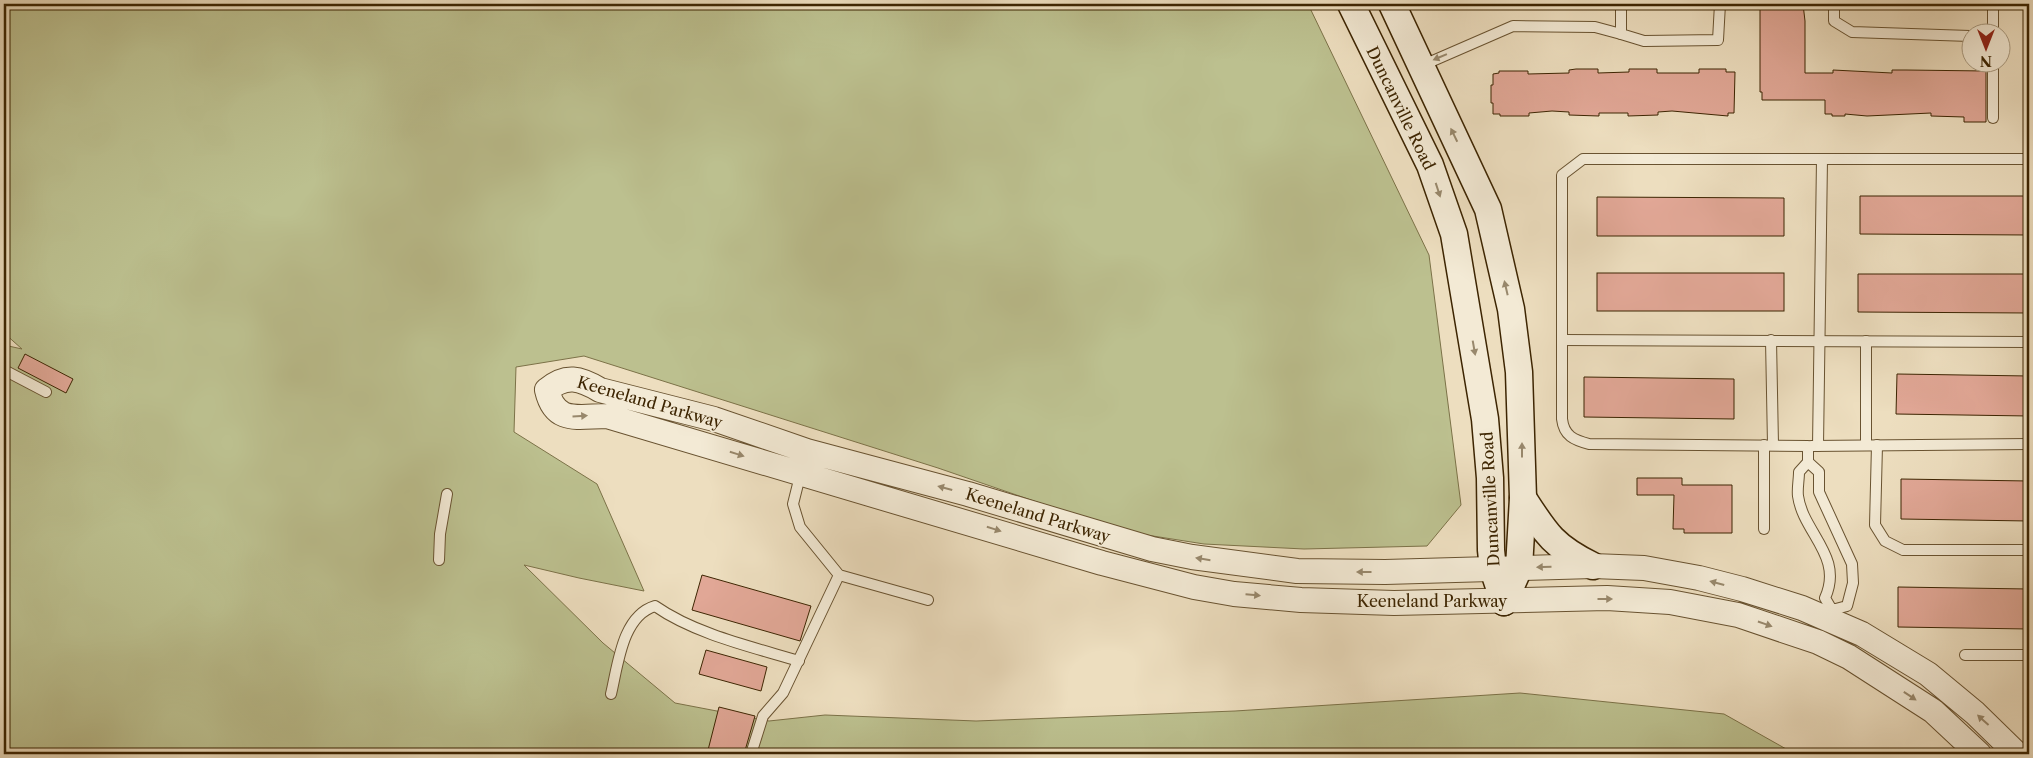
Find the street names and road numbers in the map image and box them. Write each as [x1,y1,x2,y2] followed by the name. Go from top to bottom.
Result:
[1362,43,1440,173] street label: Duncanville Road
[575,372,726,433] street label: Keeneland Parkway
[1476,431,1504,567] street label: Duncanville Road
[963,483,1114,547] street label: Keeneland Parkway
[1357,591,1508,611] street label: Keeneland Parkway

